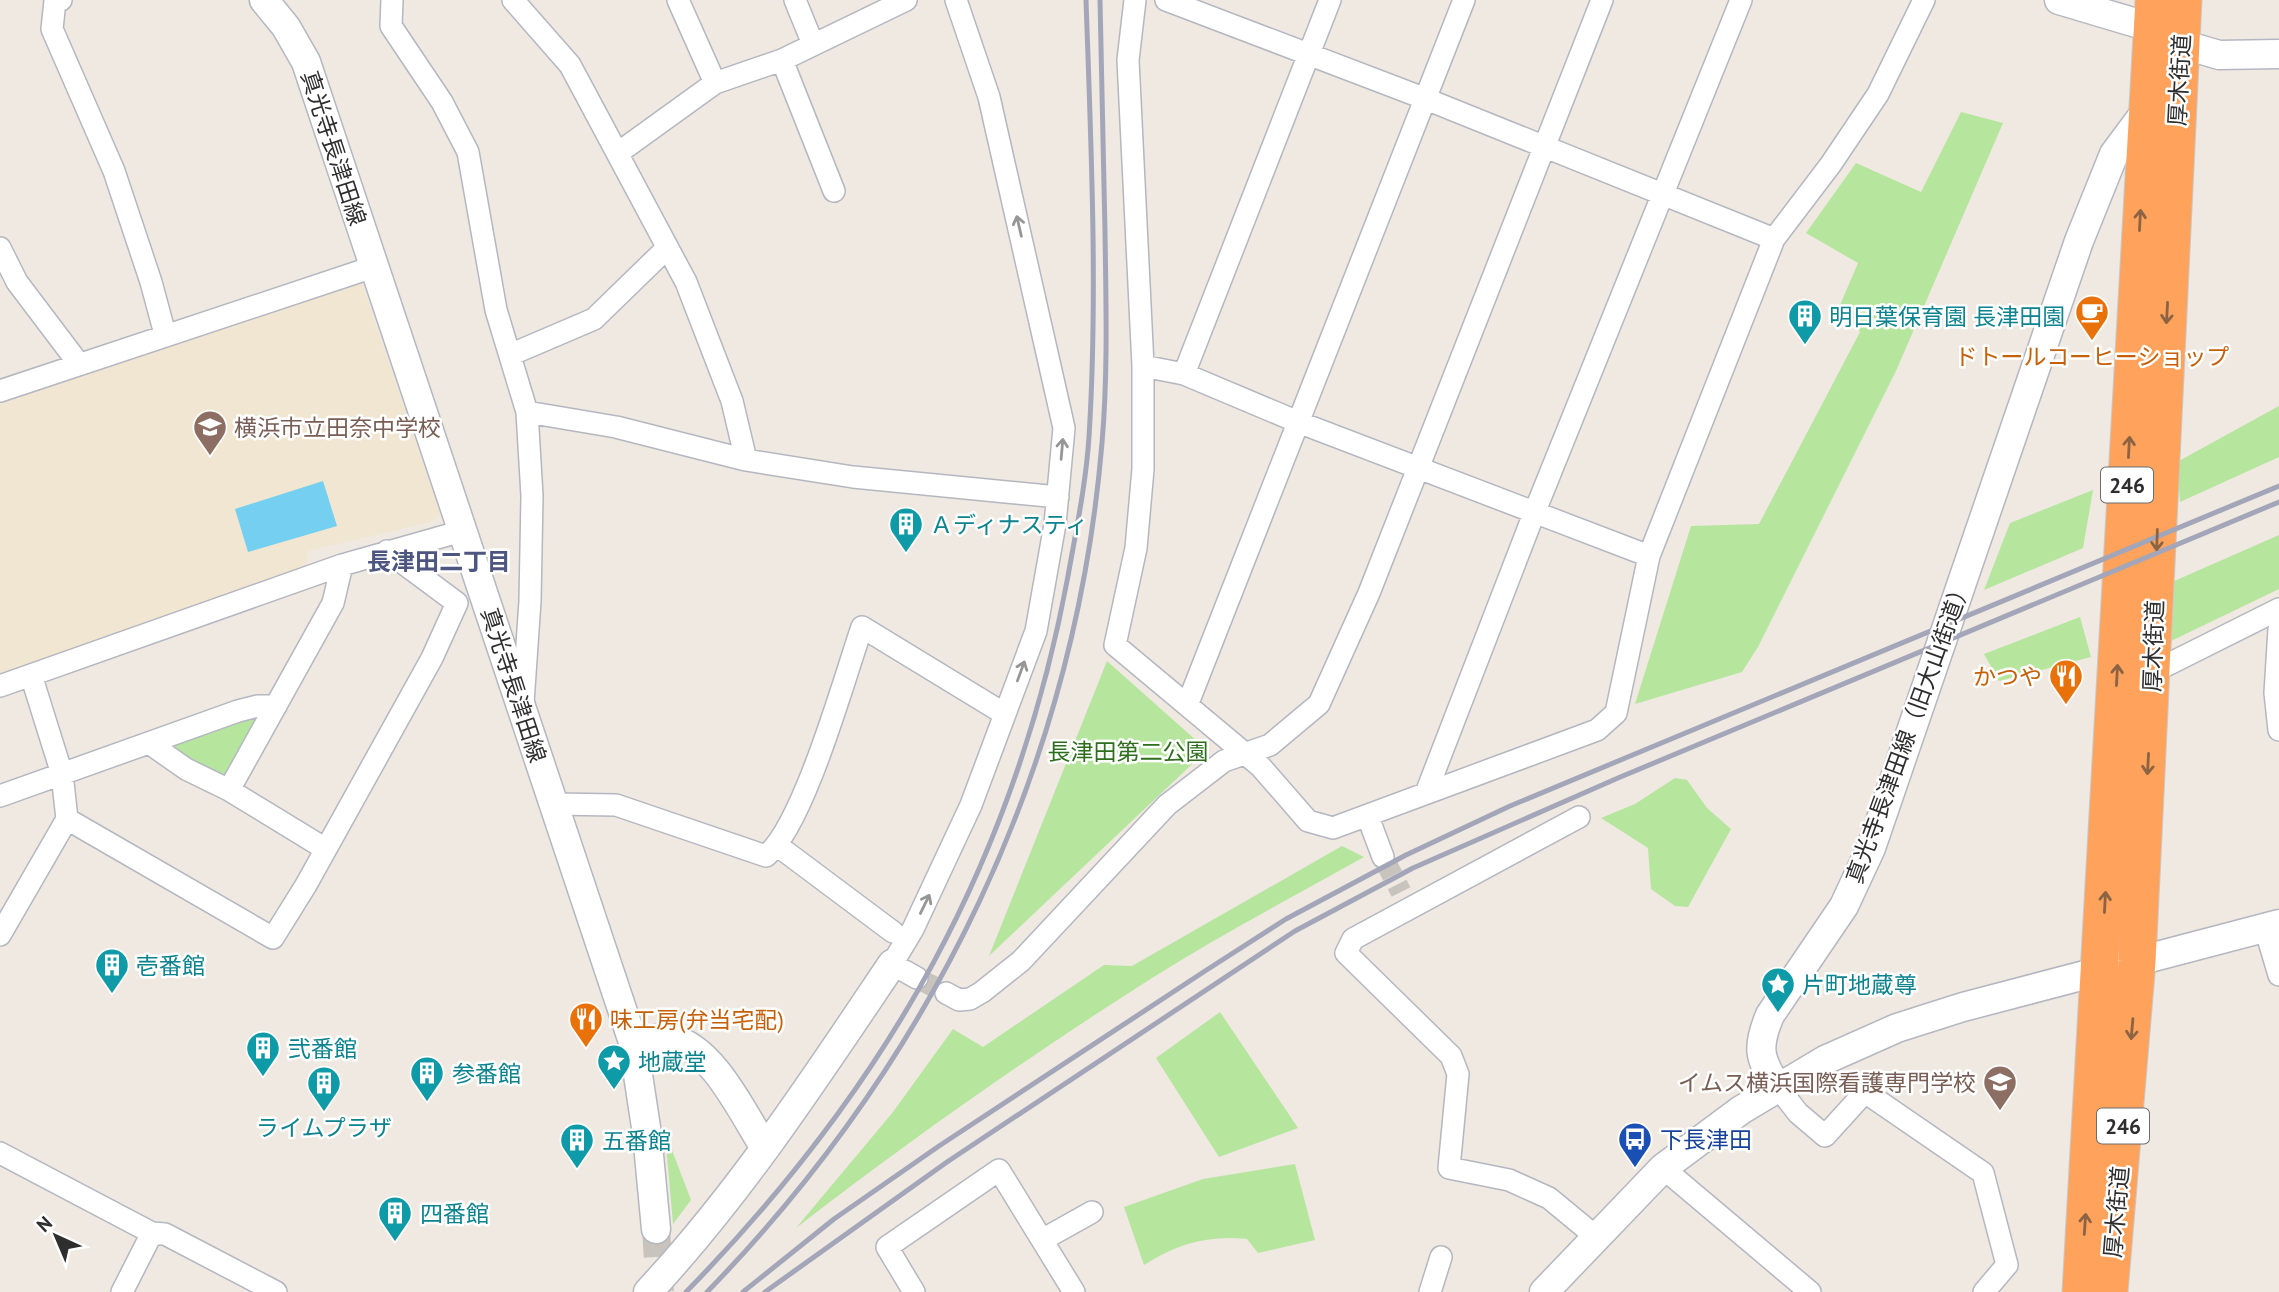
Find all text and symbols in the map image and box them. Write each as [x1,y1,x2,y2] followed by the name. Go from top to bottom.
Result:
[2162,33,2196,127] street label: 厚木街道
[295,67,373,229] street label: 真光寺長津田線
[2134,209,2147,232] one-way arrow
[1012,215,1025,238] one-way arrow
[2073,293,2111,342] cafe icon: ドトールコーヒーショップ
[1786,297,1824,346] building icon: 明日葉保育園 長津田園
[2161,301,2174,324] one-way arrow
[1829,302,2065,331] place label: 明日葉保育園 長津田園
[1954,342,2230,371] place label: ドトールコーヒーショップ
[191,408,229,457] school or university icon: 横浜市立田奈中学校
[234,413,441,442] place label: 横浜市立田奈中学校
[2122,436,2135,459] one-way arrow
[1056,438,1069,461] one-way arrow
[2101,468,2153,503] road number: 246
[887,505,925,554] building icon: Ａディナスティ
[930,510,1088,539] place label: Ａディナスティ
[2151,528,2164,551] one-way arrow
[367,546,511,577] district label: 長津田二丁目
[1839,575,1977,887] street label: 真光寺長津田線（旧大山街道）
[2137,600,2169,692] street label: 厚木街道
[475,604,553,766] street label: 真光寺長津田線
[2047,657,2085,706] restaurant icon: かつや
[1015,661,1028,683] one-way arrow
[1973,662,2042,691] place label: かつや
[2110,663,2123,686] one-way arrow
[1048,737,1209,766] park label: 長津田第二公園
[2141,753,2154,775] one-way arrow
[2099,891,2112,914] one-way arrow
[919,894,933,915] one-way arrow
[93,946,131,995] building icon: 壱番館
[136,951,205,980] place label: 壱番館
[1759,965,1797,1014] place icon: 片町地蔵尊
[1802,970,1917,999] place label: 片町地蔵尊
[567,1000,605,1049] restaurant icon: 味工房(弁当宅配)
[610,1005,784,1034] place label: 味工房(弁当宅配)
[2125,1017,2138,1040] one-way arrow
[244,1029,282,1078] building icon: 弐番館
[288,1034,357,1063] place label: 弐番館
[595,1042,633,1091] place icon: 地蔵堂
[638,1047,707,1076] place label: 地蔵堂
[408,1054,446,1103] building icon: 参番館
[452,1059,521,1088] place label: 参番館
[1981,1063,2019,1112] school or university icon: イムス横浜国際看護専門学校
[305,1064,343,1113] building icon: ライムプラザ
[1677,1068,1976,1097] place label: イムス横浜国際看護専門学校
[2097,1108,2149,1144] road number: 246
[256,1113,392,1142] place label: ライムプラザ
[1616,1120,1654,1169] bus stop icon: 下長津田
[558,1121,596,1170] building icon: 五番館
[1660,1125,1752,1154] place label: 下長津田
[602,1126,671,1155] place label: 五番館
[2098,1165,2134,1259] street label: 厚木街道
[376,1194,414,1243] building icon: 四番館
[420,1199,489,1228] place label: 四番館
[21,1201,91,1271] north arrow
[31,1211,57,1237] text: N
[2079,1213,2092,1236] one-way arrow

